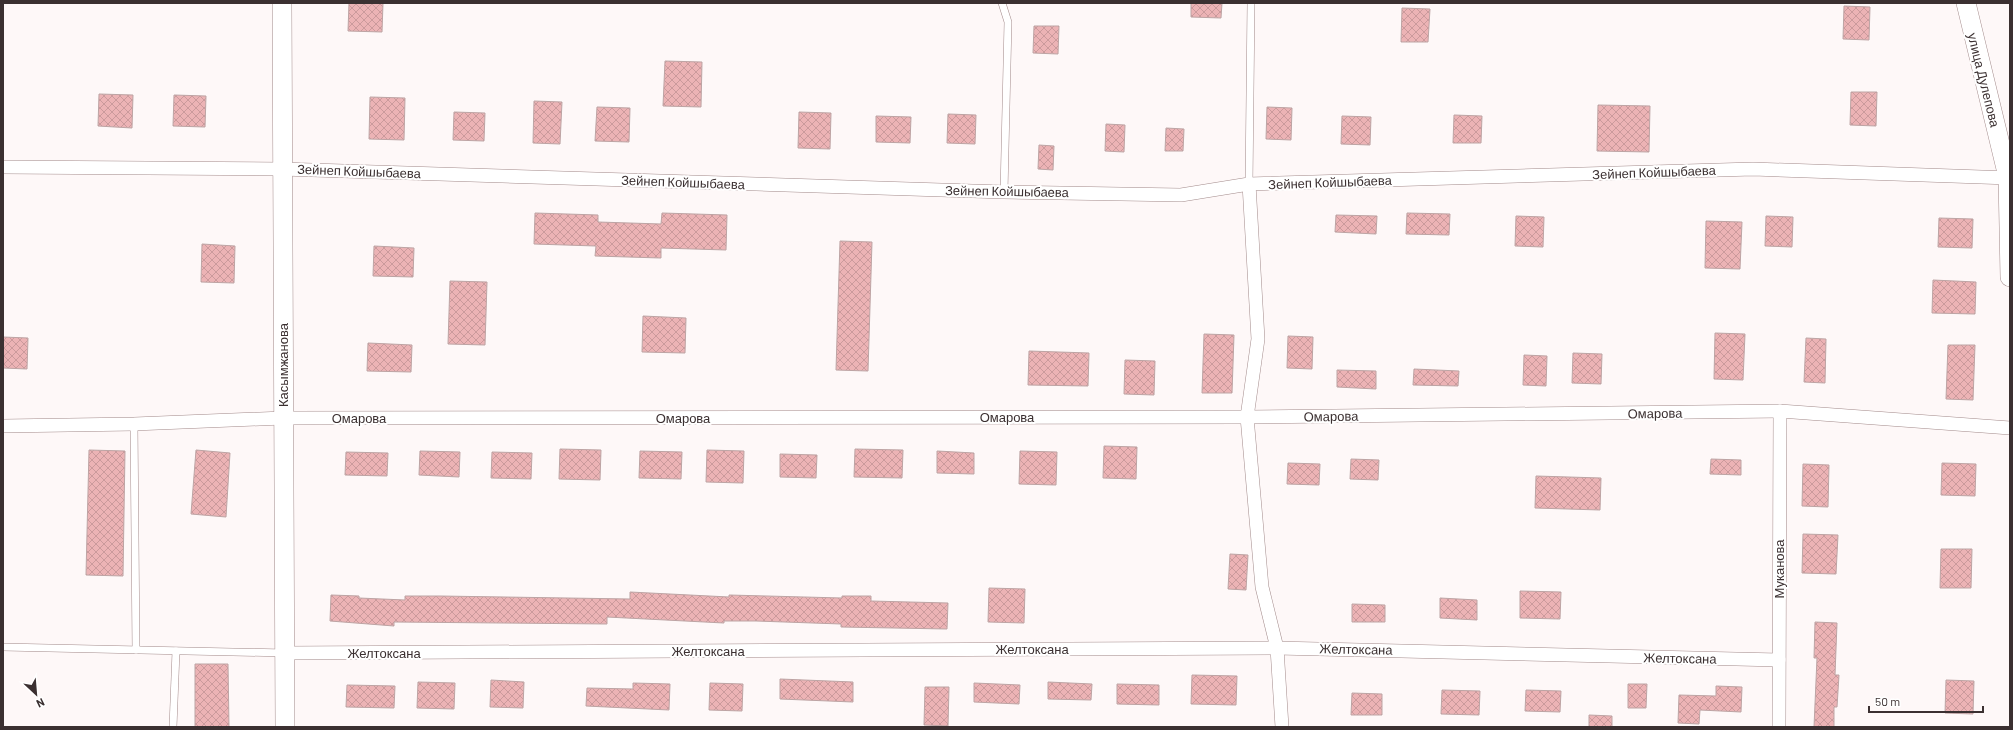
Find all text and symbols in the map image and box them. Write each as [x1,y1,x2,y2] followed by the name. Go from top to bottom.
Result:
[1965,31,2004,130] street label: улица Дулепова
[297,161,422,181] street label: Зейнеп Койшыбаева
[1592,162,1717,182] street label: Зейнеп Койшыбаева
[621,172,746,192] street label: Зейнеп Койшыбаева
[1268,172,1393,192] street label: Зейнеп Койшыбаева
[945,182,1070,200] street label: Зейнеп Койшыбаева
[275,322,291,407] street label: Касымжанова
[1627,405,1683,421] street label: Омарова
[1303,408,1359,424] street label: Омарова
[980,409,1035,425] street label: Омарова
[332,410,387,426] street label: Омарова
[656,410,711,426] street label: Омарова
[1771,539,1787,599] street label: Муканова
[1319,640,1394,658] street label: Желтоксана
[995,641,1069,657] street label: Желтоксана
[671,643,745,659] street label: Желтоксана
[347,645,421,661] street label: Желтоксана
[1643,649,1718,667] street label: Желтоксана
[16,674,56,714] north arrow
[1869,688,1983,714] scale bar
[1875,694,1900,708] text: 50 m
[34,696,47,711] text: N

